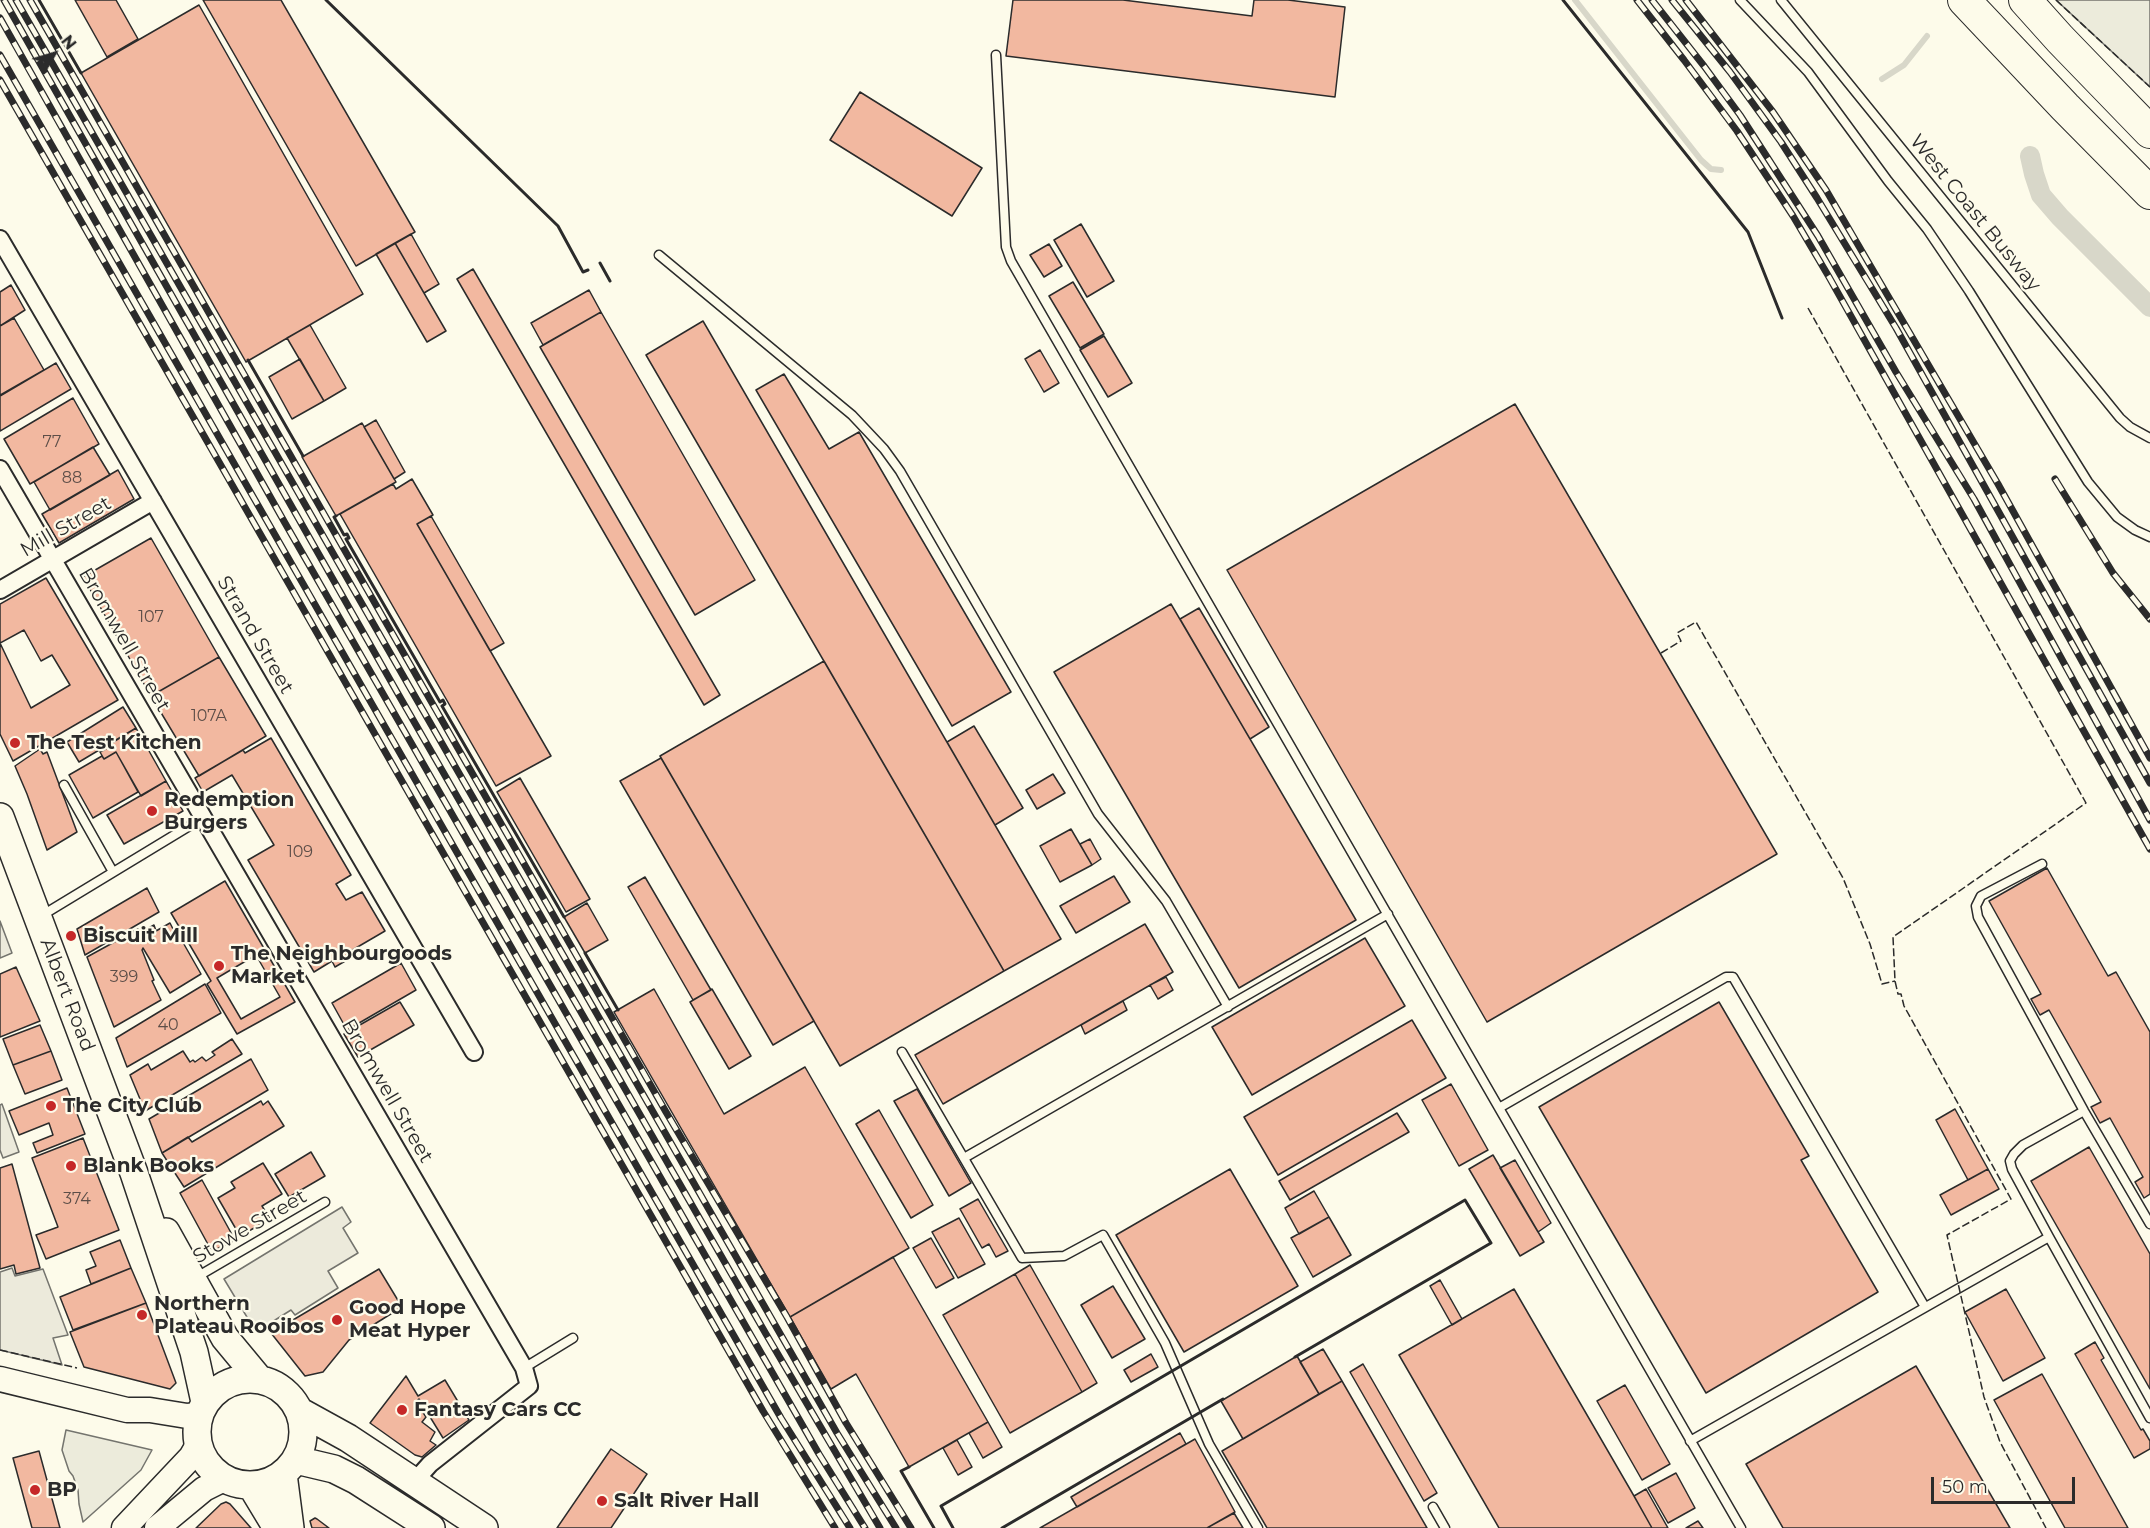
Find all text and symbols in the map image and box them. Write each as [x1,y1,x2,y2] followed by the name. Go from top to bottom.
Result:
[24,24,84,84] north arrow
[57,32,80,54] text: N
[1904,130,2046,296] street label: West Coast Busway
[43,432,61,452] house number: 77
[62,468,82,488] house number: 88
[16,491,116,563] street label: Mill Street
[73,564,175,716] street label: Bromwell Street
[212,572,298,698] street label: Strand Street
[138,607,164,627] house number: 107
[191,706,227,726] house number: 107A
[27,731,202,755] place label: The Test Kitchen
[8,736,22,750] marker: The Test Kitchen
[164,788,294,835] place label: Redemption Burgers
[145,804,159,818] marker: Redemption Burgers
[287,842,313,862] house number: 109
[83,924,198,948] place label: Biscuit Mill
[64,929,78,943] marker: Biscuit Mill
[34,935,100,1055] street label: Albert Road
[231,942,452,989] place label: The Neighbourgoods Market
[212,959,226,973] marker: The Neighbourgoods Market
[110,967,138,987] house number: 399
[157,1015,179,1035] house number: 40
[336,1015,438,1167] street label: Bromwell Street
[63,1094,202,1118] place label: The City Club
[44,1099,58,1113] marker: The City Club
[83,1154,214,1178] place label: Blank Books
[64,1159,78,1173] marker: Blank Books
[189,1185,311,1269] street label: Stowe Street
[63,1189,91,1209] house number: 374
[154,1292,324,1339] place label: Northern Plateau Rooibos
[349,1296,470,1343] place label: Good Hope Meat Hyper
[135,1308,149,1322] marker: Northern Plateau Rooibos
[330,1313,344,1327] marker: Good Hope Meat Hyper
[414,1398,582,1422] place label: Fantasy Cars CC
[395,1403,409,1417] marker: Fantasy Cars CC
[1934,1465,2078,1503] scale bar
[1942,1476,1988,1498] text: 50 m
[47,1478,77,1502] place label: BP
[28,1483,42,1497] marker: BP
[614,1489,759,1513] place label: Salt River Hall
[595,1494,609,1508] marker: Salt River Hall

